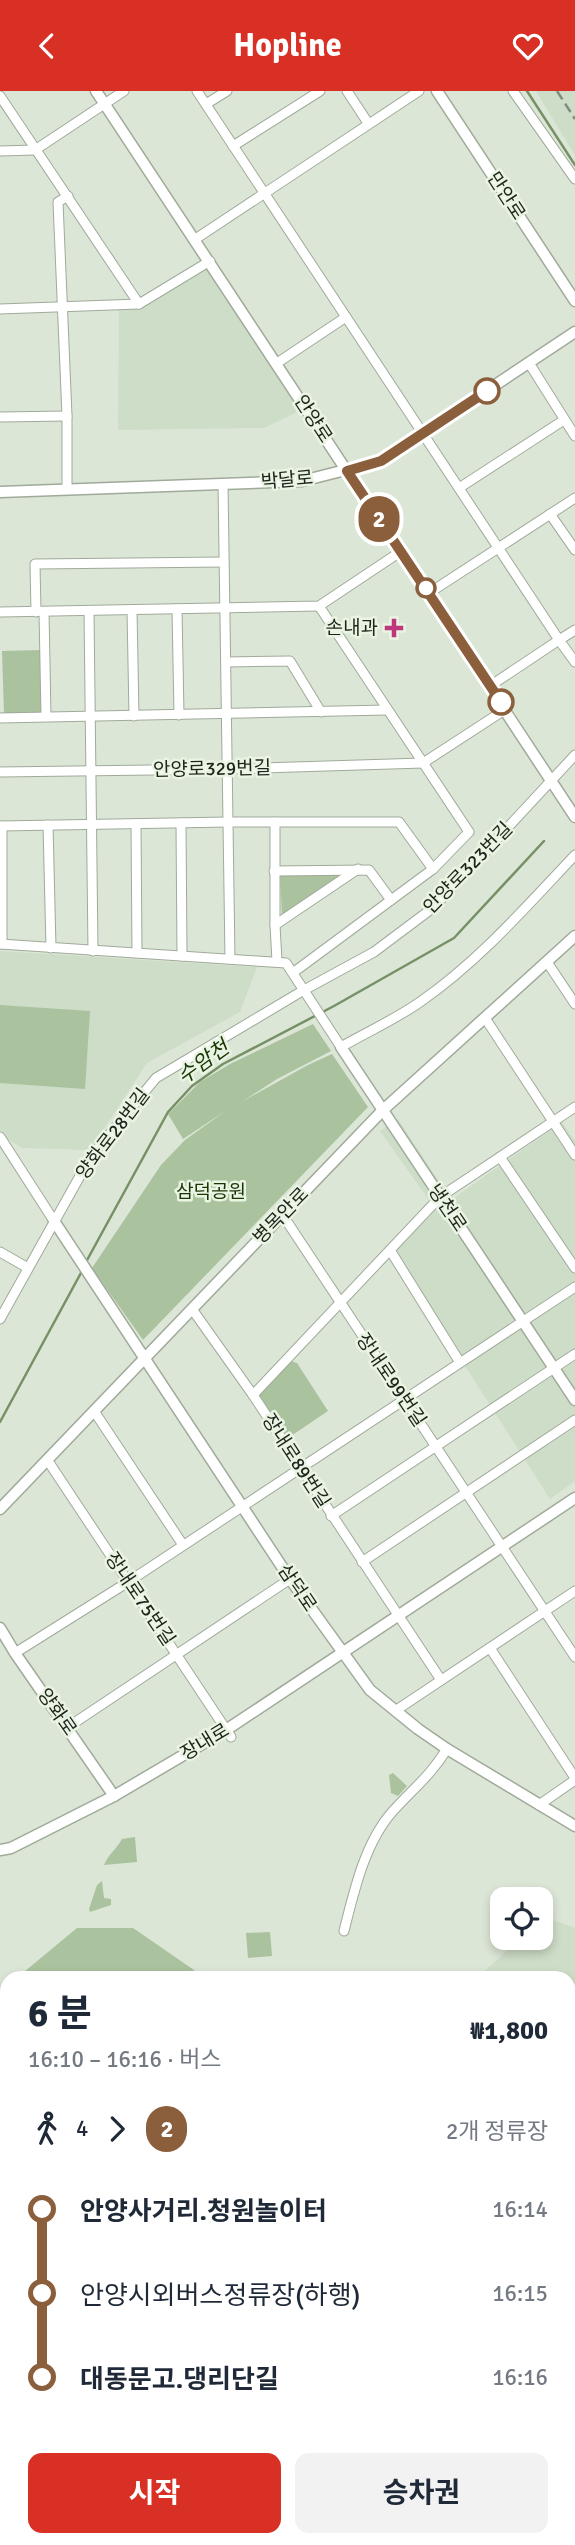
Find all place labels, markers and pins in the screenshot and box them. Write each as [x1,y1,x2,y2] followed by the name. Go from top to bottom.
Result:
[474,378,500,404] unlabelled marker
[416,578,436,598] unlabelled marker
[326,616,378,640] place label: 손내과
[384,618,404,638] marker: 손내과
[488,689,514,715] unlabelled marker

